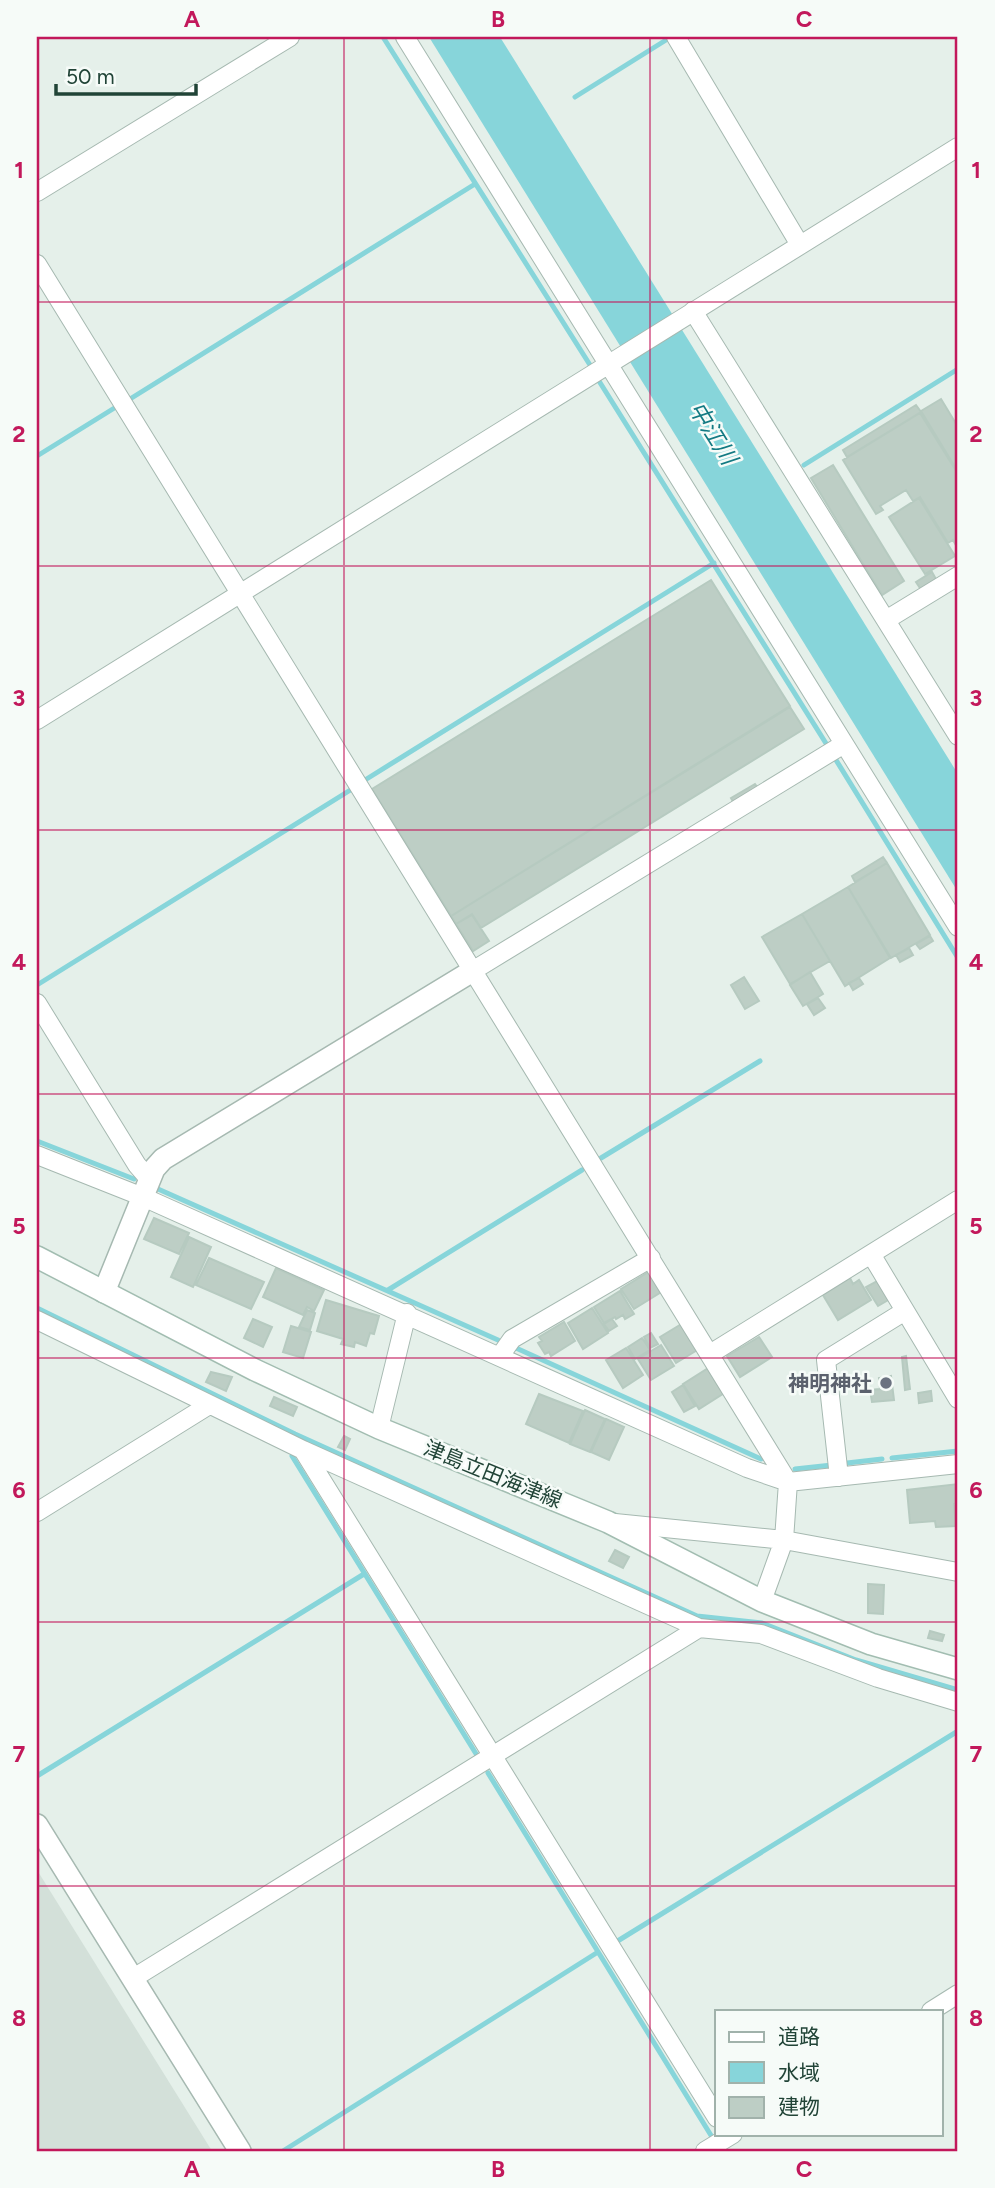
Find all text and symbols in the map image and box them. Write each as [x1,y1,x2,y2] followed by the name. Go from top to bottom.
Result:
[184,5,201,33] text: A
[491,5,505,33] text: B
[796,5,813,33] text: C
[56,52,196,96] scale bar
[66,64,115,89] text: 50 m
[14,156,24,184] text: 1
[971,156,981,184] text: 1
[683,396,745,472] water label: 中江川
[12,420,26,448] text: 2
[969,420,983,448] text: 2
[13,684,25,712] text: 3
[970,684,982,712] text: 3
[12,948,26,976] text: 4
[969,948,983,976] text: 4
[12,1212,26,1240] text: 5
[969,1212,983,1240] text: 5
[788,1371,872,1396] place label: 神明神社
[878,1375,894,1391] marker: 神明神社
[420,1435,566,1513] street label: 津島立田海津線
[12,1476,26,1504] text: 6
[969,1476,983,1504] text: 6
[13,1740,26,1768] text: 7
[970,1740,983,1768] text: 7
[12,2004,26,2032] text: 8
[969,2004,983,2032] text: 8
[715,2010,942,2136] legend
[778,2024,820,2049] text: 道路
[778,2060,820,2085] text: 水域
[778,2094,820,2119] text: 建物
[184,2155,201,2183] text: A
[491,2155,505,2183] text: B
[796,2155,813,2183] text: C

